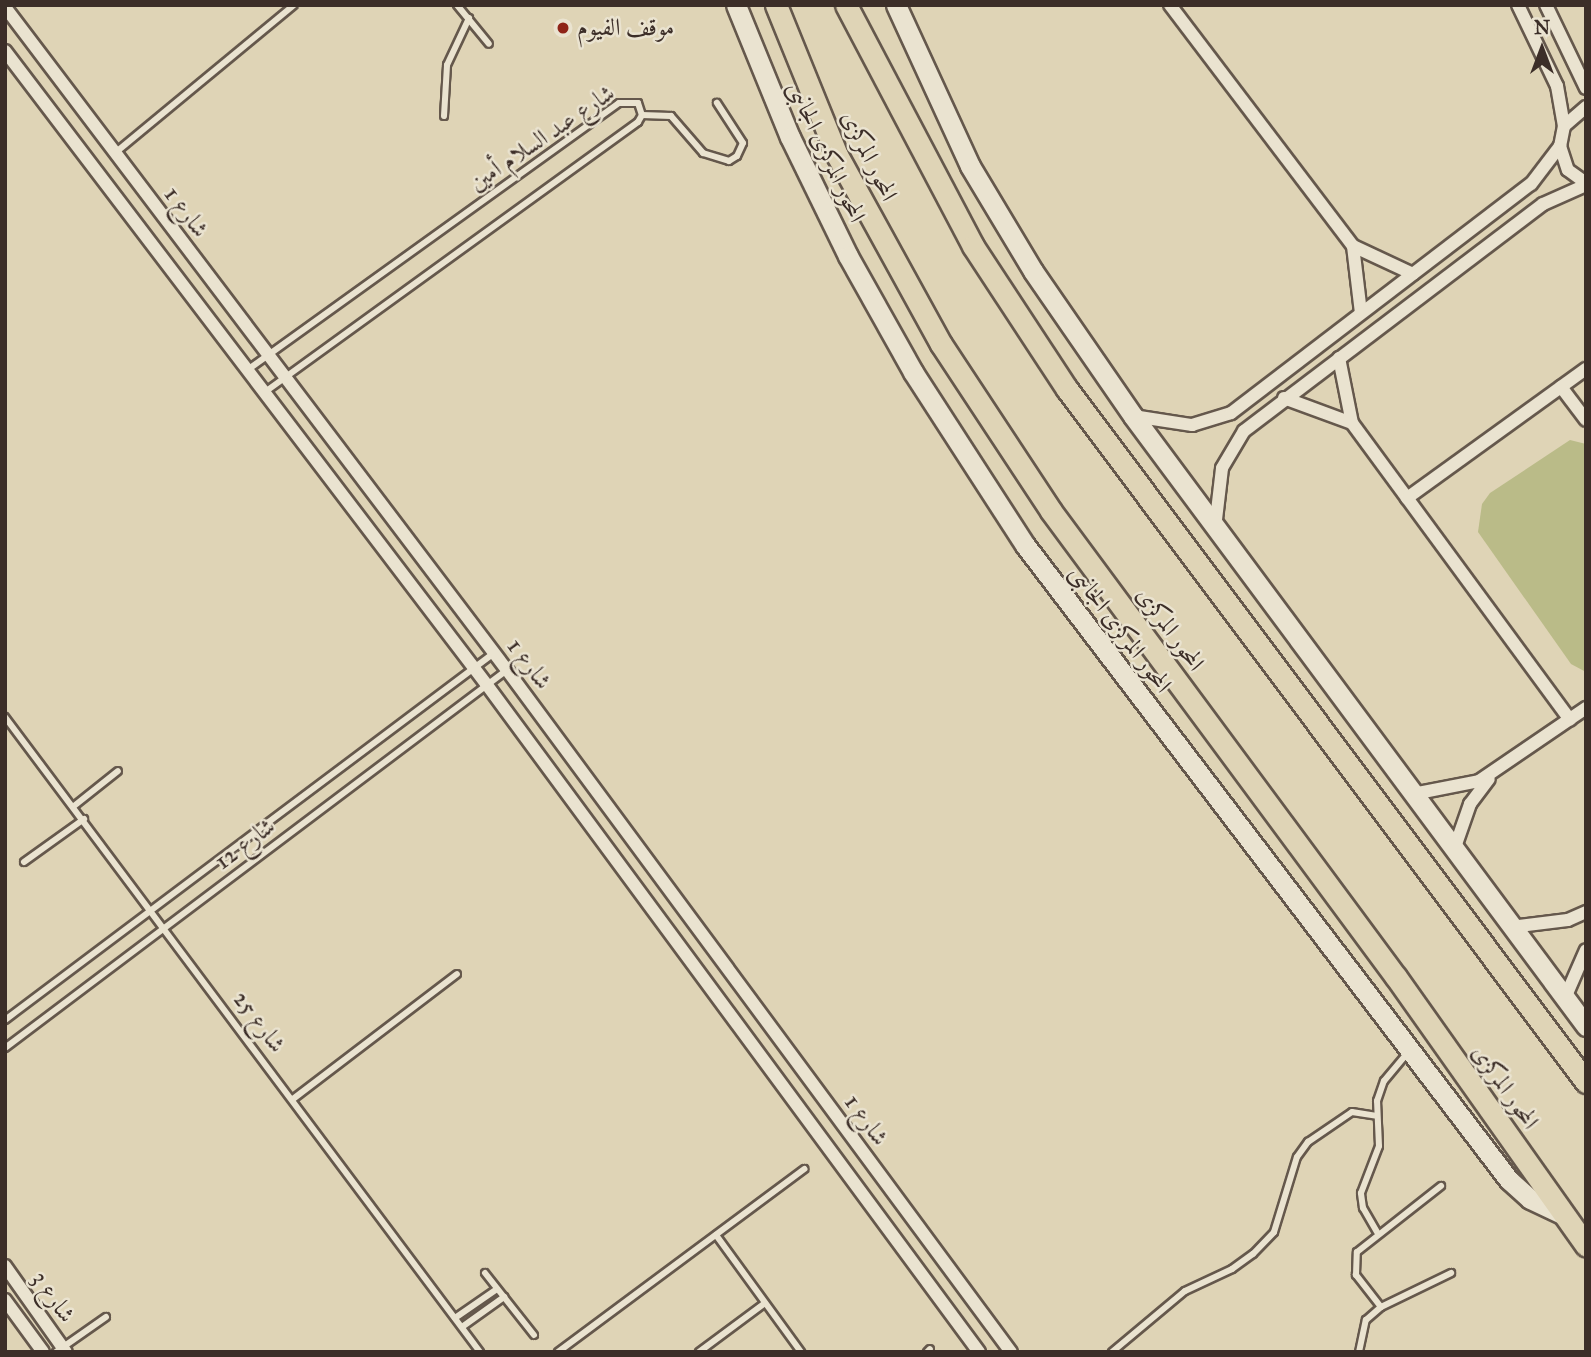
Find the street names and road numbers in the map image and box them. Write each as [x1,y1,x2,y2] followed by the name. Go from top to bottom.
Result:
[781,77,871,227] street label: المحور المركزى الجانبى
[464,79,620,197] street label: شارع عبد السلام أمين
[835,106,903,206] street label: المحور المركزى
[158,181,214,243] street label: شارع 1
[1063,560,1177,698] street label: المحور المركزى الجانبى
[1130,581,1210,677] street label: المحور المركزى
[501,633,557,695] street label: شارع 1
[209,812,281,876] street label: شارع 12
[227,986,291,1058] street label: شارع 25
[1465,1039,1545,1135] street label: المحور المركزى
[838,1089,894,1151] street label: شارع 1
[25,1266,81,1328] street label: شارع 3

